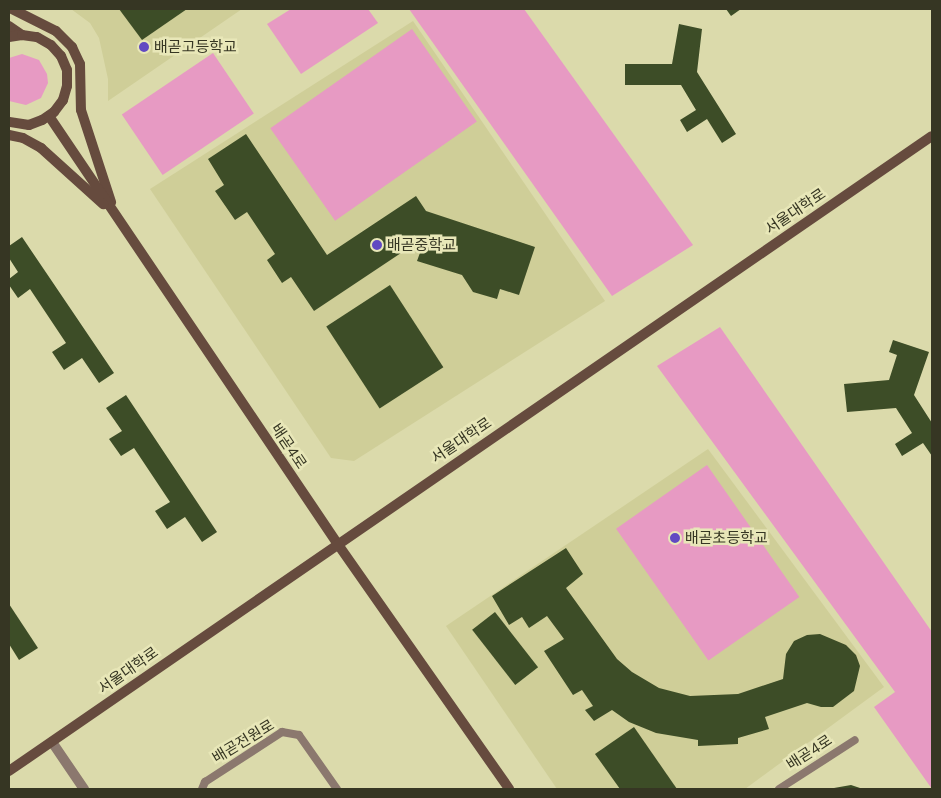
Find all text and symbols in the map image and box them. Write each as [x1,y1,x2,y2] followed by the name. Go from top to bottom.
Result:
[154,38,237,56] place label: 배곧고등학교
[138,41,150,53] marker: 배곧고등학교
[761,184,829,238] street label: 서울대학로
[387,236,456,254] place label: 배곧중학교
[371,239,383,251] marker: 배곧중학교
[427,413,495,467] street label: 서울대학로
[267,420,311,472] street label: 배곧4로
[685,529,768,547] place label: 배곧초등학교
[669,532,681,544] marker: 배곧초등학교
[95,643,161,697] street label: 서울대학로
[209,716,277,766] street label: 배곧전원로
[783,731,835,773] street label: 배곧4로

